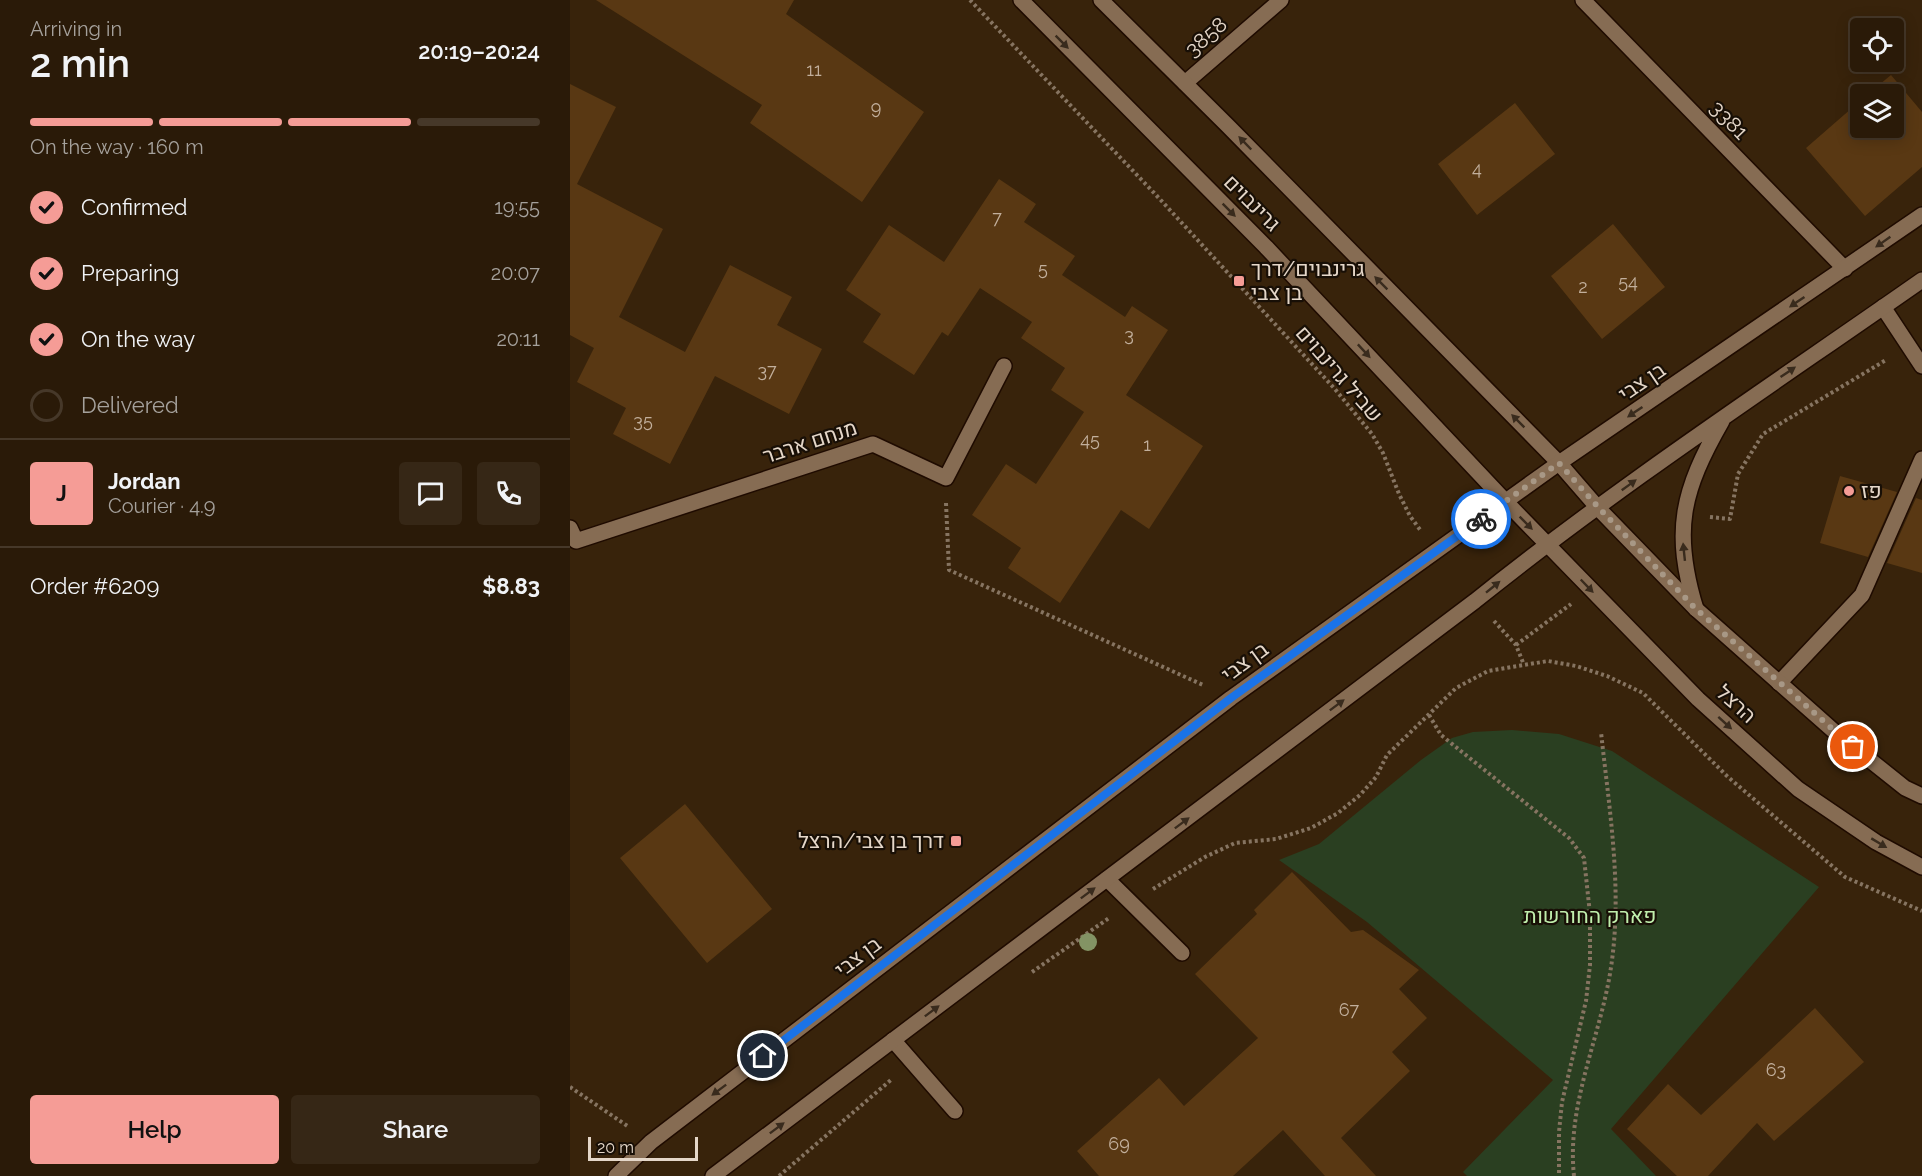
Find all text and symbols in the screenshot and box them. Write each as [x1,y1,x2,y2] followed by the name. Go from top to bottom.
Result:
[1180,12,1232,62] street label: 3858
[30,17,122,41] text: Arriving in
[1850,18,1904,138] map controls
[1850,18,1904,72] button: locate
[1055,34,1069,48] one-way arrow
[418,38,540,64] text: 20:19–20:24
[30,40,130,86] text: 2 min
[806,59,822,80] house number: 11
[1850,84,1904,138] button: layers
[1705,95,1754,144] street label: 3381
[871,97,881,118] house number: 9
[30,135,204,159] text: On the way · 160 m
[1238,136,1252,151] one-way arrow
[1472,158,1482,179] house number: 4
[1219,169,1286,236] street label: גרינבוים
[30,191,63,224] icon: check
[81,194,188,220] text: Confirmed
[494,195,540,219] text: 19:55
[1222,202,1236,216] one-way arrow
[992,207,1002,228] house number: 7
[1876,236,1892,248] one-way arrow
[1251,256,1365,305] place label: גרינבוים/דרך בן צבי
[30,257,63,290] icon: check
[1038,258,1048,279] house number: 5
[81,260,179,286] text: Preparing
[491,261,540,285] text: 20:07
[1618,271,1638,292] house number: 54
[1232,274,1246,288] marker: גרינבוים/דרך בן צבי
[1374,275,1388,290] one-way arrow
[1578,276,1588,297] house number: 2
[1789,296,1805,308] one-way arrow
[1291,320,1388,427] street label: שביל גרינבוים
[30,323,63,356] icon: check
[1124,324,1134,345] house number: 3
[81,326,195,352] text: On the way
[496,327,540,351] text: 20:11
[1357,343,1370,358] one-way arrow
[1613,357,1670,406] street label: בן צבי
[757,360,777,381] house number: 37
[1779,366,1795,378] one-way arrow
[81,392,179,418] text: Delivered
[1627,406,1644,417] one-way arrow
[633,410,653,431] house number: 35
[760,415,860,468] street label: מנחם ארבר
[1512,415,1526,429] one-way arrow
[1080,429,1100,450] house number: 45
[1143,434,1151,455] house number: 1
[399,462,462,525] button: chat
[477,462,540,525] button: phone
[108,468,180,494] text: Jordan
[1861,478,1882,503] place label: פז
[1620,479,1636,491] one-way arrow
[56,480,67,506] text: J
[1842,484,1856,498] marker: פז
[1451,489,1511,549] courier
[108,494,216,518] text: Courier · 4.9
[1465,503,1498,536] icon: bike
[1519,515,1533,529] one-way arrow
[1679,543,1689,562] one-way arrow
[30,573,159,599] text: Order #6209
[482,573,540,599] text: $8.83
[1580,578,1594,593] one-way arrow
[1485,581,1500,594] one-way arrow
[1217,636,1273,687] street label: בן צבי
[1711,679,1761,728] street label: הרצל
[1329,699,1345,711] one-way arrow
[1718,716,1733,730] one-way arrow
[1827,721,1878,772] pin
[1836,730,1869,763] icon: bag
[1174,817,1189,829] one-way arrow
[798,828,944,853] place label: דרך בן צבי/הרצל
[949,834,963,848] marker: דרך בן צבי/הרצל
[1871,837,1887,848] one-way arrow
[1080,887,1096,899] one-way arrow
[1524,903,1656,928] park label: פארק החורשות
[830,931,886,982] street label: בן צבי
[1339,999,1360,1020] house number: 67
[925,1005,940,1017] one-way arrow
[737,1030,788,1081] pin
[746,1039,779,1072] icon: home
[1766,1059,1786,1080] house number: 63
[711,1083,727,1096] one-way arrow
[30,1095,279,1164] button: Help
[291,1095,540,1164] button: Share
[768,1122,784,1134] one-way arrow
[1108,1133,1130,1154] house number: 69
[588,1134,698,1162] scale bar
[597,1138,634,1157] text: 20 m

